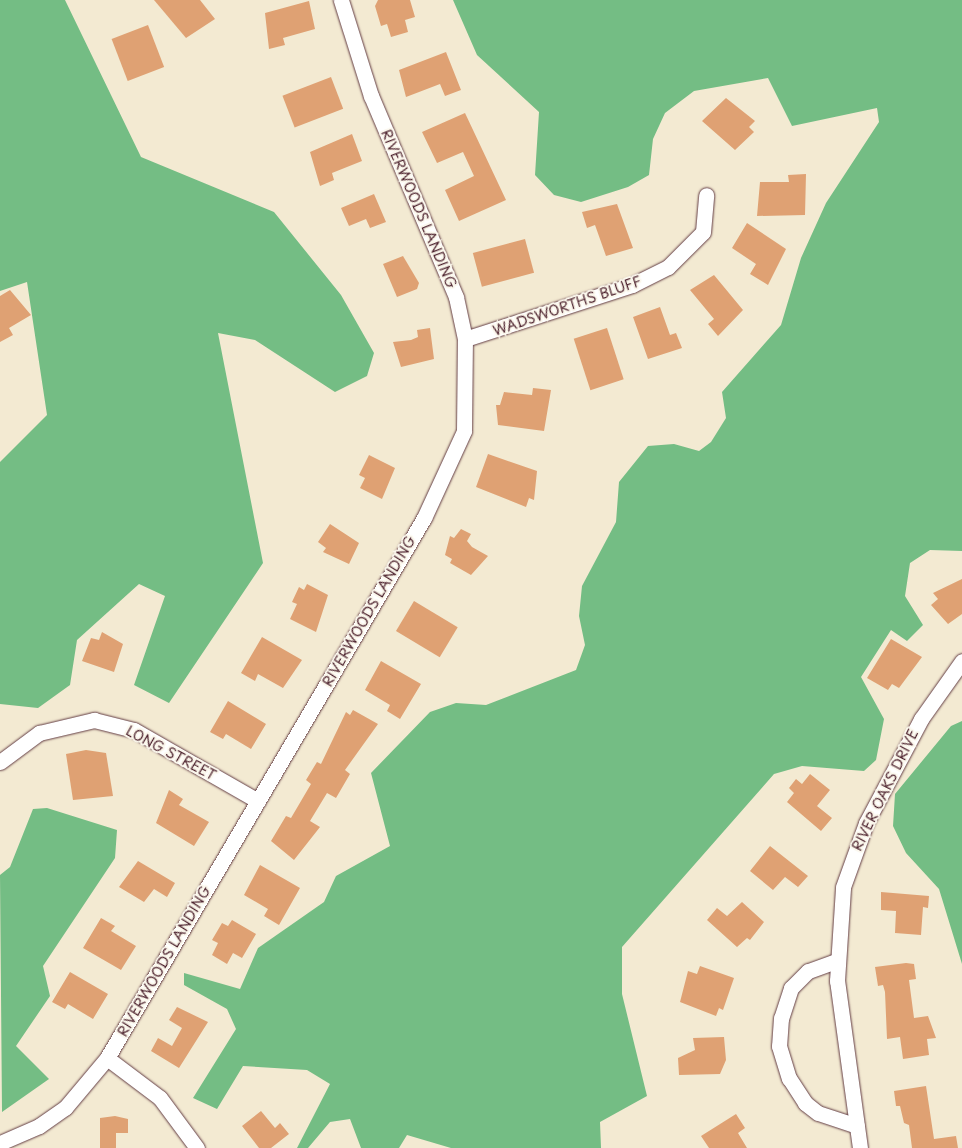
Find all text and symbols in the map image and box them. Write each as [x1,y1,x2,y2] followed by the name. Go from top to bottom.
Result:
[378,127,460,291] street label: RIVERWOODS LANDING
[491,273,643,339] street label: WADSWORTHS BLUFF
[319,532,419,690] street label: RIVERWOODS LANDING
[122,722,220,784] street label: LONG STREET
[848,726,922,854] street label: RIVER OAKS DRIVE
[114,882,214,1040] street label: RIVERWOODS LANDING

